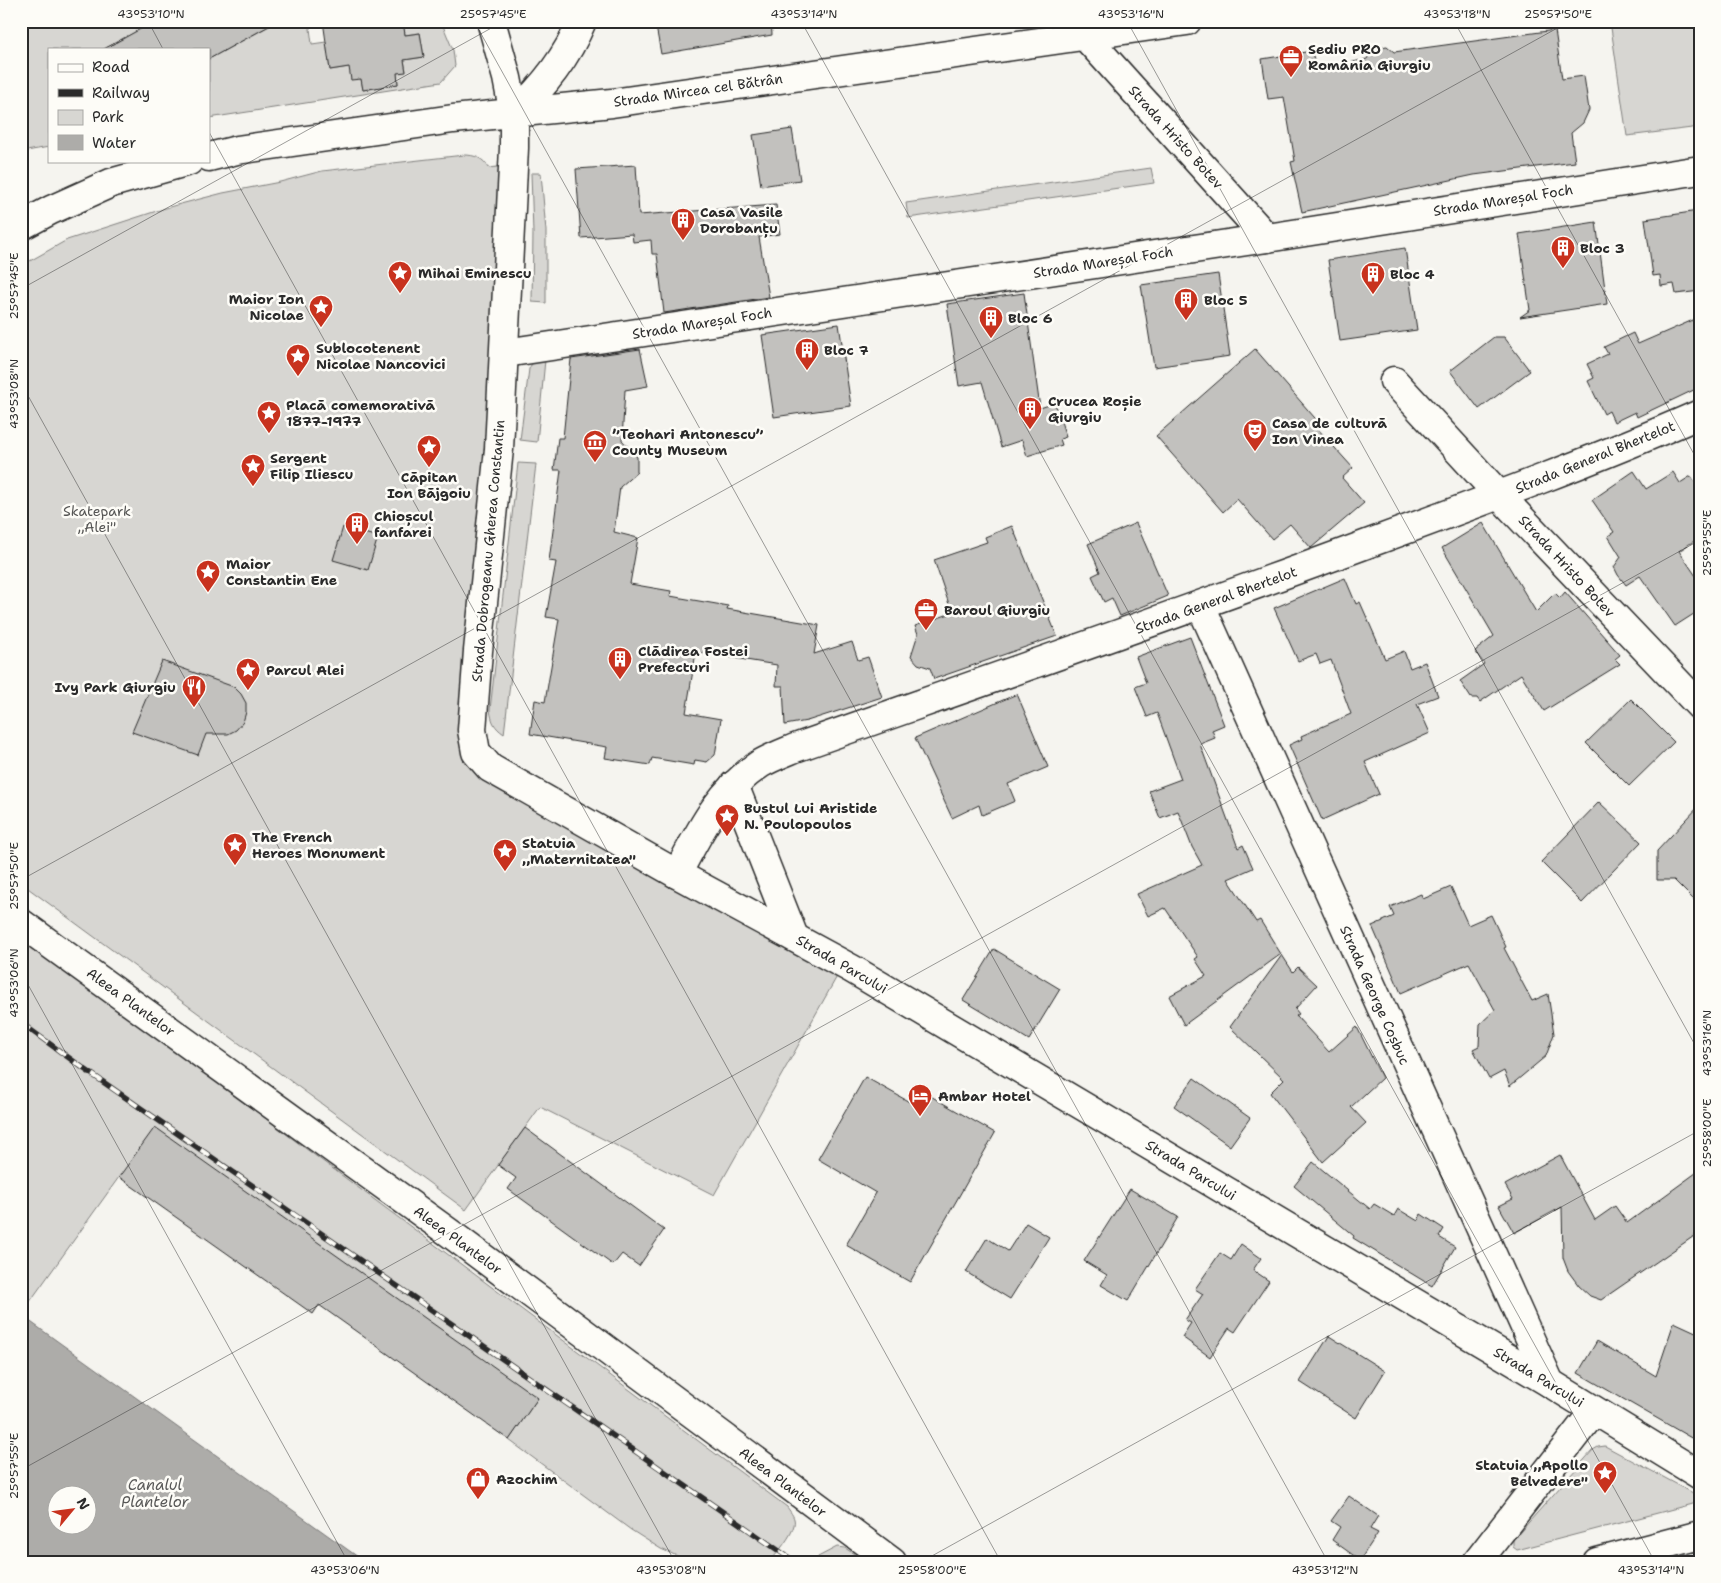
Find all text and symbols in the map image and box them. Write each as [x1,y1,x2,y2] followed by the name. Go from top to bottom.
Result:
[117,6,185,22] text: 43°53'10"N
[460,6,526,22] text: 25°57'45"E
[771,6,837,22] text: 43°53'14"N
[1098,6,1164,22] text: 43°53'16"N
[1423,6,1491,22] text: 43°53'18"N
[1524,6,1592,22] text: 25°57'50"E
[1308,40,1431,74] place label: Sediu PRO România Giurgiu
[1278,44,1304,78] office icon: Sediu PRO România Giurgiu
[48,48,210,162] legend
[92,57,130,77] text: Road
[612,69,784,111] street label: Strada Mircea cel Bătrân
[1125,81,1227,193] street label: Strada Hristo Botev
[92,83,150,103] text: Railway
[92,107,124,127] text: Park
[92,133,136,153] text: Water
[1432,180,1574,221] street label: Strada Mareșal Foch
[700,203,783,238] place label: Casa Vasile Dorobanțu
[670,207,696,241] building icon: Casa Vasile Dorobanțu
[1550,235,1576,269] building icon: Bloc 3
[1580,239,1625,257] place label: Bloc 3
[1032,242,1174,283] street label: Strada Mareșal Foch
[6,253,22,319] text: 25°57'45"E
[387,260,413,294] place icon: Mihai Eminescu
[1360,261,1386,295] building icon: Bloc 4
[418,264,532,282] place label: Mihai Eminescu
[1390,265,1435,283] place label: Bloc 4
[1173,287,1199,321] building icon: Bloc 5
[229,290,304,324] place label: Maior Ion Nicolae
[1204,291,1248,309] place label: Bloc 5
[308,294,334,328] place icon: Maior Ion Nicolae
[631,303,773,344] street label: Strada Mareșal Foch
[978,305,1004,339] building icon: Bloc 6
[1008,309,1053,327] place label: Bloc 6
[794,337,820,371] building icon: Bloc 7
[316,339,446,373] place label: Sublocotenent Nicolae Nancovici
[824,341,869,359] place label: Bloc 7
[285,343,311,377] place icon: Sublocotenent Nicolae Nancovici
[6,359,22,429] text: 43°53'08"N
[1048,392,1142,426] place label: Crucea Roșie Giurgiu
[286,396,436,430] place label: Placă comemorativă 1877-1977
[1017,396,1043,430] building icon: Crucea Roșie Giurgiu
[256,400,282,434] place icon: Placă comemorativă 1877-1977
[1272,414,1388,448] place label: Casa de cultură Ion Vinea
[1512,417,1678,497] street label: Strada General Bhertelot
[1242,418,1268,452] theatre icon: Casa de cultură Ion Vinea
[468,419,508,683] street label: Strada Dobrogeanu Gherea Constantin
[612,425,764,459] place label: ”Teohari Antonescu” County Museum
[582,429,608,463] museum icon: ”Teohari Antonescu” County Museum
[416,434,442,468] place icon: Căpitan Ion Băjgoiu
[270,449,354,483] place label: Sergent Filip Iliescu
[240,453,266,487] place icon: Sergent Filip Iliescu
[387,468,471,502] place label: Căpitan Ion Băjgoiu
[63,502,131,536] park label: Skatepark ,,Alei"
[374,507,434,541] place label: Chioșcul fanfarei
[1699,510,1715,576] text: 25°57'55"E
[344,511,370,545] building icon: Chioșcul fanfarei
[1515,511,1619,621] street label: Strada Hristo Botev
[226,555,337,589] place label: Maior Constantin Ene
[195,559,221,593] place icon: Maior Constantin Ene
[1133,562,1299,638] street label: Strada General Bhertelot
[913,597,939,631] office icon: Baroul Giurgiu
[944,601,1050,619] place label: Baroul Giurgiu
[638,642,748,676] place label: Clădirea Fostei Prefecturi
[607,646,633,680] building icon: Clădirea Fostei Prefecturi
[235,657,261,691] place icon: Parcul Alei
[266,661,344,679] place label: Parcul Alei
[181,674,207,708] restaurant icon: Ivy Park Giurgiu
[55,678,176,696] place label: Ivy Park Giurgiu
[744,799,877,833] place label: Bustul Lui Aristide N. Poulopoulos
[714,803,740,837] place icon: Bustul Lui Aristide N. Poulopoulos
[252,828,385,862] place label: The French Heroes Monument
[222,832,248,866] place icon: The French Heroes Monument
[522,834,636,868] place label: Statuia ,,Maternitatea"
[492,838,518,872] place icon: Statuia ,,Maternitatea"
[6,842,22,910] text: 25°57'50"E
[1335,922,1414,1068] street label: Strada George Coșbuc
[793,931,891,997] street label: Strada Parcului
[6,948,22,1018] text: 43°53'06"N
[83,964,179,1040] street label: Aleea Plantelor
[1699,1010,1715,1076] text: 43°53'16"N
[907,1083,933,1117] hotel icon: Ambar Hotel
[938,1087,1031,1105] place label: Ambar Hotel
[1699,1099,1715,1167] text: 25°58'00"E
[1142,1136,1240,1204] street label: Strada Parcului
[410,1202,506,1278] street label: Aleea Plantelor
[1490,1343,1588,1411] street label: Strada Parcului
[6,1433,22,1499] text: 25°57'55"E
[736,1443,831,1521] street label: Aleea Plantelor
[1475,1456,1588,1490] place label: Statuia ,,Apollo Belvedere"
[1592,1460,1618,1494] place icon: Statuia ,,Apollo Belvedere"
[465,1466,491,1500] shop icon: Azochim
[496,1470,558,1488] place label: Azochim
[121,1475,190,1512] water label: Canalul Plantelor
[48,1486,98,1536] north arrow
[73,1494,94,1513] text: N
[310,1562,380,1578] text: 43°53'06"N
[636,1562,706,1578] text: 43°53'08"N
[898,1562,966,1578] text: 25°58'00"E
[1292,1562,1358,1578] text: 43°53'12"N
[1618,1562,1684,1578] text: 43°53'14"N

